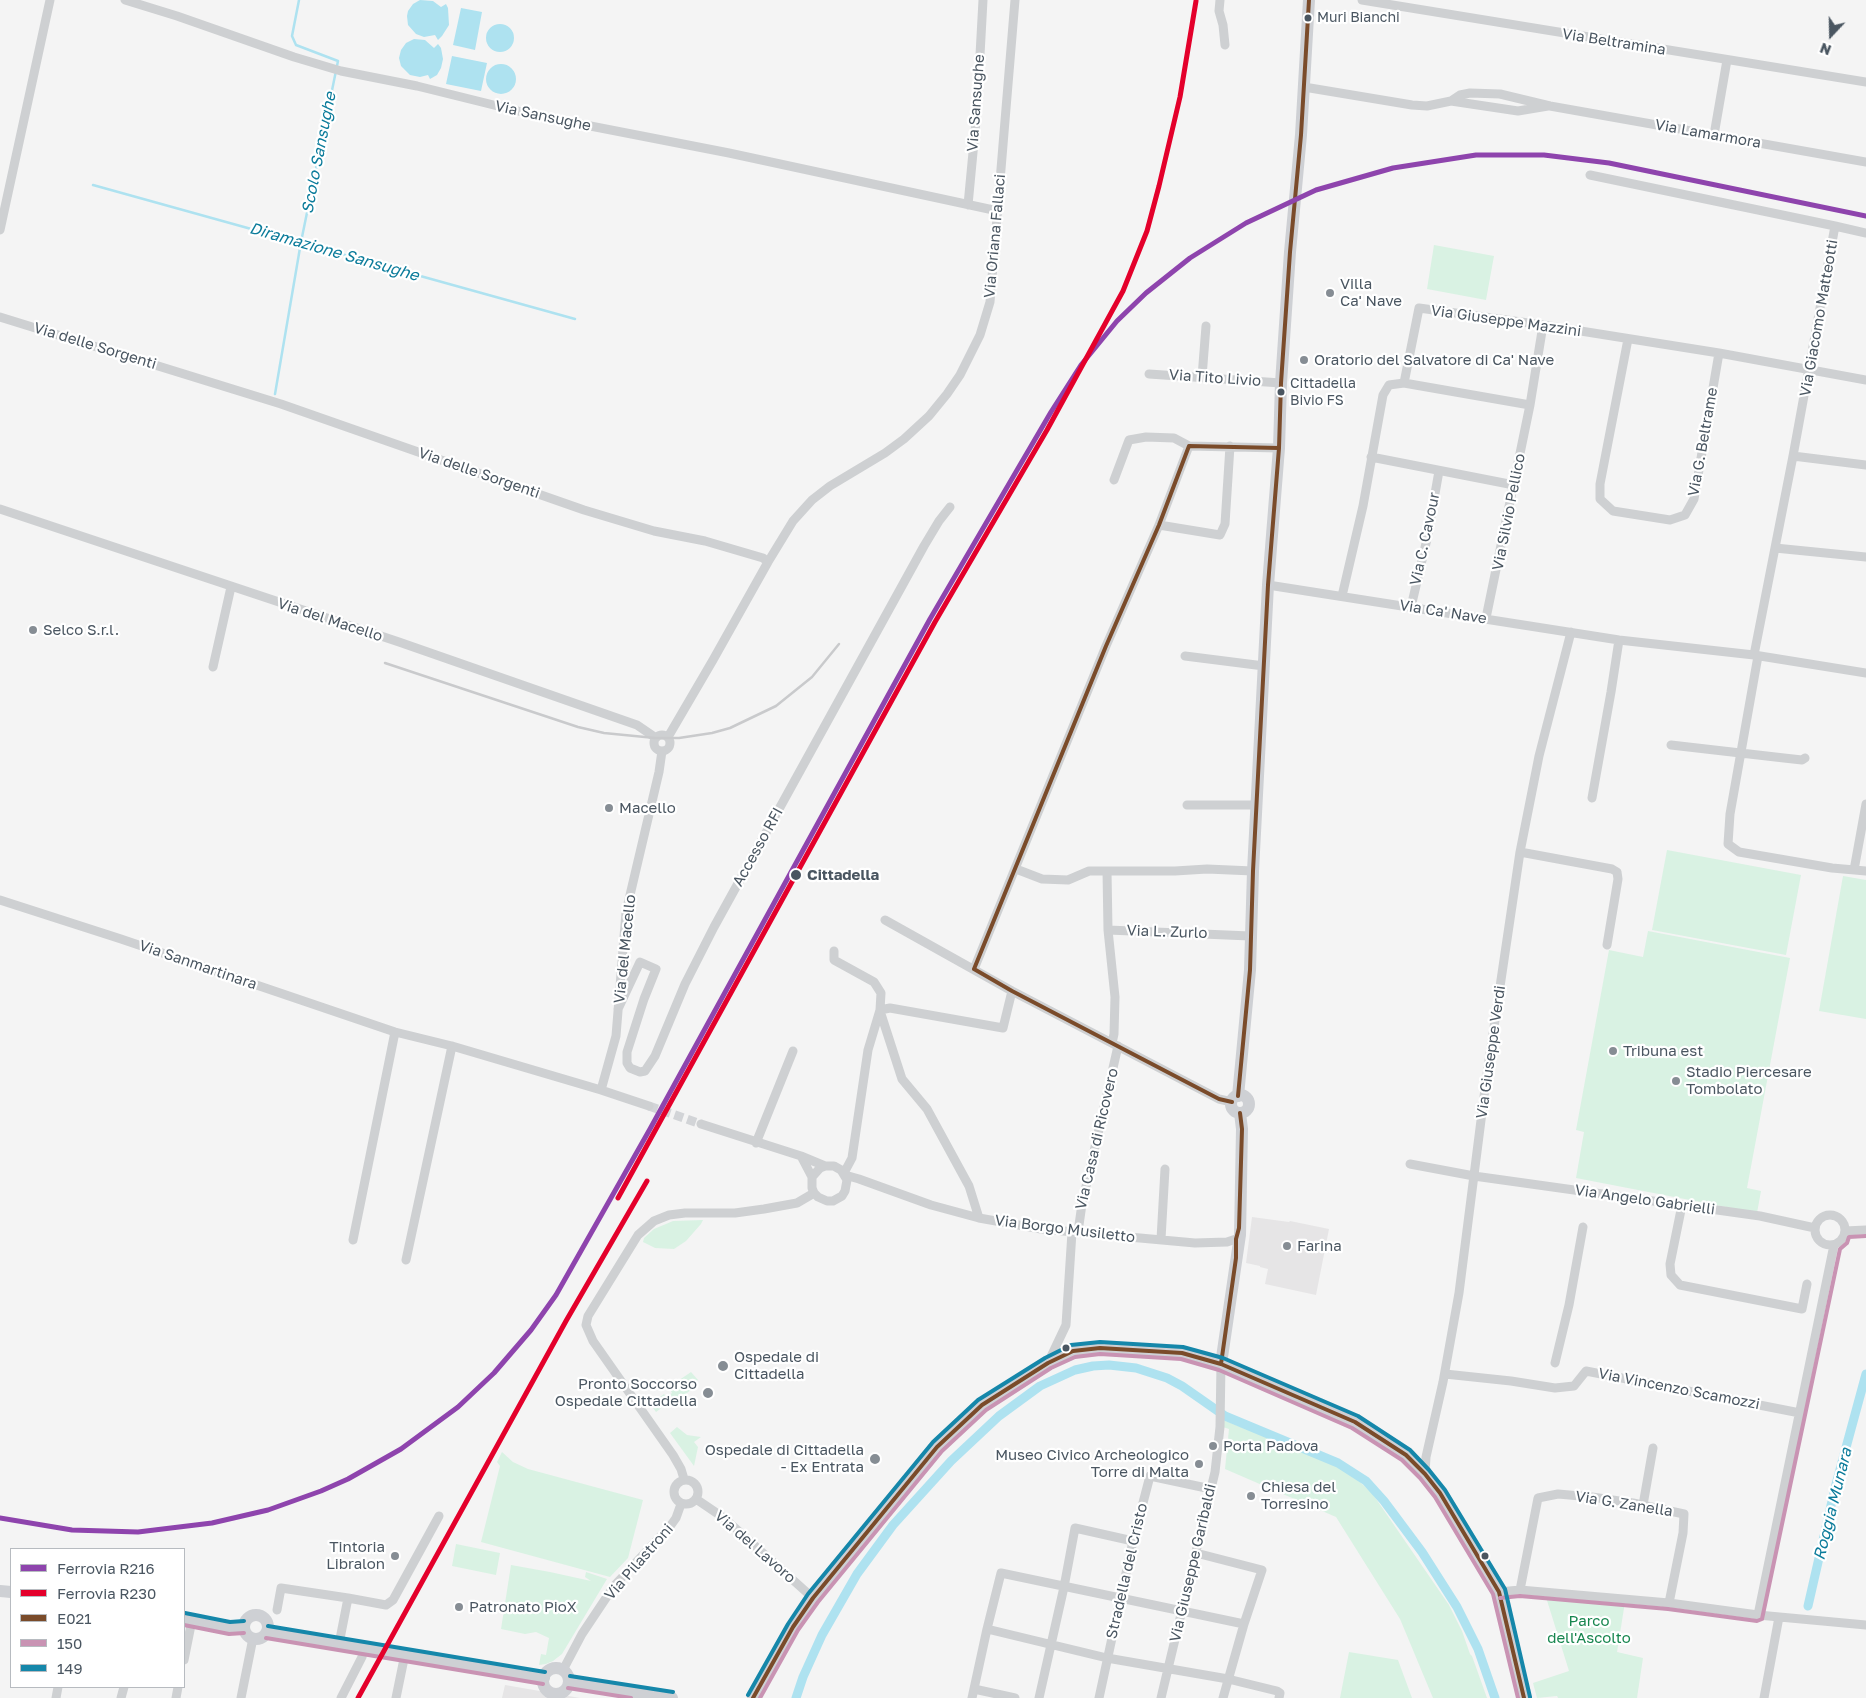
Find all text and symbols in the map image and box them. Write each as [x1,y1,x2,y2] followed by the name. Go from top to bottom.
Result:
[1317,10,1400,26] place label: Muri Bianchi
[1806,10,1856,60] north arrow
[1303,13,1313,23] marker: Muri Bianchi
[1561,25,1667,59] street label: Via Beltramina
[1817,40,1833,59] text: N
[964,54,988,152] street label: Via Sansughe
[298,91,340,215] water label: Scolo Sansughe
[493,97,593,135] street label: Via Sansughe
[1653,116,1763,152] street label: Via Lamarmora
[981,173,1009,299] street label: Via Oriana Fallaci
[247,219,421,285] water label: Diramazione Sansughe
[1796,238,1842,398] street label: Via Giacomo Matteotti
[1340,275,1402,310] place label: Villa Ca' Nave
[1324,287,1336,299] marker: Villa Ca' Nave
[1430,302,1582,340] street label: Via Giuseppe Mazzini
[31,319,159,373] street label: Via delle Sorgenti
[1314,351,1554,369] place label: Oratorio del Salvatore di Ca' Nave
[1298,354,1310,366] marker: Oratorio del Salvatore di Ca' Nave
[1168,366,1262,390] street label: Via Tito Livio
[1290,376,1356,408] place label: Cittadella Bivio FS
[1685,386,1721,498] street label: Via G. Beltrame
[1276,387,1286,397] marker: Cittadella Bivio FS
[416,444,542,502] street label: Via delle Sorgenti
[1489,452,1529,572] street label: Via Silvio Pellico
[1406,491,1444,587] street label: Via C. Cavour
[275,595,385,645] street label: Via del Macello
[1398,596,1488,628] street label: Via Ca' Nave
[43,621,119,639] place label: Selco S.r.l.
[27,624,39,636] marker: Selco S.r.l.
[619,799,676,817] place label: Macello
[603,802,615,814] marker: Macello
[729,804,787,890] street label: Accesso RFI
[807,866,879,884] place label: Cittadella
[789,868,803,882] marker: Cittadella
[610,894,640,1004] street label: Via del Macello
[1126,922,1208,942] street label: Via L. Zurlo
[137,936,259,994] street label: Via Sanmartinara
[1473,984,1509,1120] street label: Via Giuseppe Verdi
[1623,1042,1703,1060] place label: Tribuna est
[1607,1045,1619,1057] marker: Tribuna est
[1686,1063,1812,1098] place label: Stadio Piercesare Tombolato
[1072,1066,1122,1212] street label: Via Casa di Ricovero
[1670,1075,1682,1087] marker: Stadio Piercesare Tombolato
[1574,1181,1716,1219] street label: Via Angelo Gabrielli
[994,1211,1136,1247] street label: Via Borgo Musiletto
[1297,1237,1342,1255] place label: Farina
[1281,1240,1293,1252] marker: Farina
[1061,1343,1071,1353] unlabelled marker
[734,1348,819,1383] place label: Ospedale di Cittadella
[716,1359,730,1373] marker: Ospedale di Cittadella
[1597,1365,1761,1413] street label: Via Vincenzo Scamozzi
[555,1375,697,1410] place label: Pronto Soccorso Ospedale Cittadella
[701,1386,715,1400] marker: Pronto Soccorso Ospedale Cittadella
[1223,1437,1319,1455] place label: Porta Padova
[1207,1440,1219,1452] marker: Porta Padova
[705,1441,864,1476] place label: Ospedale di Cittadella - Ex Entrata
[995,1446,1189,1481] place label: Museo Civico Archeologico Torre di Malta
[1810,1446,1856,1562] water label: Roggia Munara
[868,1452,882,1466] marker: Ospedale di Cittadella - Ex Entrata
[1193,1458,1205,1470] marker: Museo Civico Archeologico Torre di Malta
[1261,1478,1336,1513] place label: Chiesa del Torresino
[1166,1482,1220,1644] street label: Via Giuseppe Garibaldi
[1574,1487,1674,1521] street label: Via G. Zanella
[1245,1490,1257,1502] marker: Chiesa del Torresino
[1103,1501,1151,1641] street label: Stradella del Cristo
[711,1507,799,1587] street label: Via del Lavoro
[601,1520,677,1604] street label: Via Pilastroni
[326,1538,385,1573] place label: Tintoria Libralon
[10,1548,185,1688] legend
[389,1550,401,1562] marker: Tintoria Libralon
[1480,1551,1490,1561] unlabelled marker
[57,1559,155,1577] text: Ferrovia R216
[57,1584,156,1602] text: Ferrovia R230
[469,1598,577,1616] place label: Patronato PioX
[453,1601,465,1613] marker: Patronato PioX
[57,1609,91,1627] text: E021
[1547,1612,1631,1647] park label: Parco dell'Ascolto
[57,1634,82,1652] text: 150
[57,1659,83,1677] text: 149

